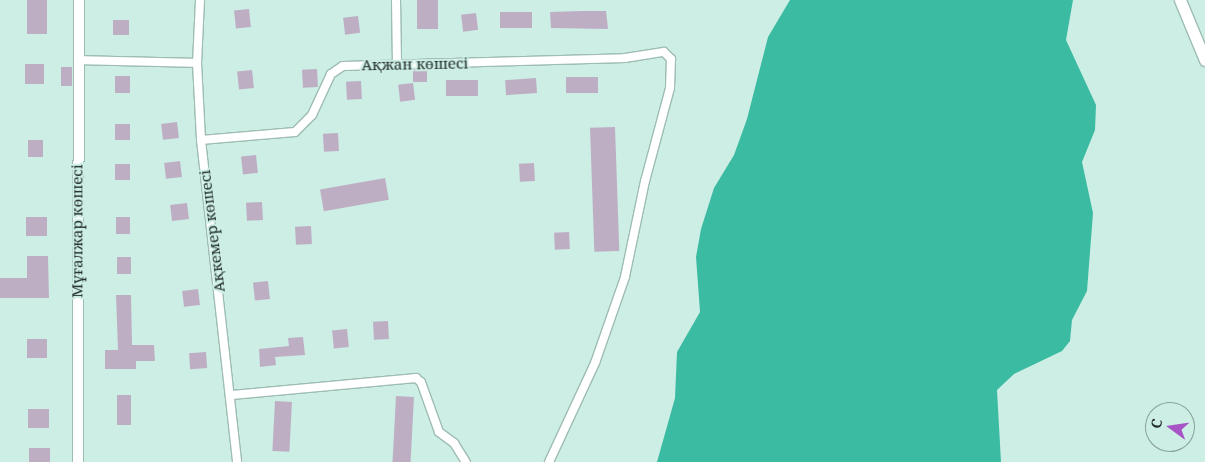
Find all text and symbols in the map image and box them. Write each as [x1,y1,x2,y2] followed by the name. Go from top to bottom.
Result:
[361,54,469,74] street label: Ақжан көшесі
[68,164,86,298] street label: Мұғалжар көшесі
[196,169,228,293] street label: Ақкемер көшесі
[1145,402,1195,452] north arrow
[1146,417,1166,430] text: С

